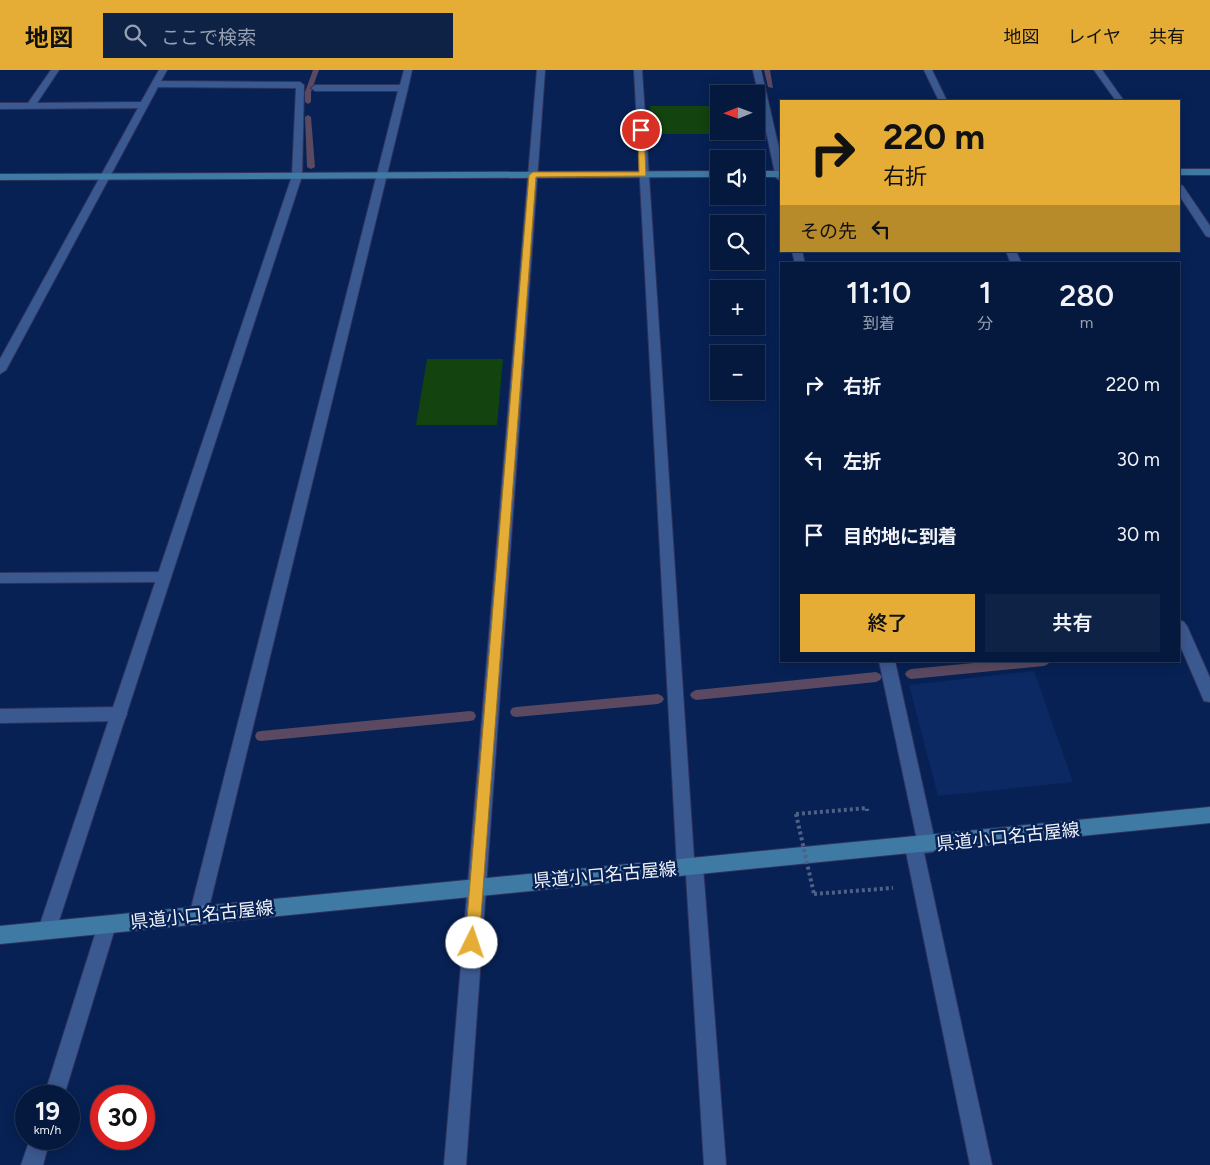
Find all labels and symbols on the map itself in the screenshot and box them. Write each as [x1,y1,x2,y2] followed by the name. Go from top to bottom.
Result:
[710,85,765,140] north arrow
[620,109,662,151] pin
[935,819,1081,855] street label: 県道小口名古屋線
[532,858,678,892] street label: 県道小口名古屋線
[129,897,275,933] street label: 県道小口名古屋線
[445,916,497,968] position arrow
[90,1085,155,1150] speed limit sign: 30

